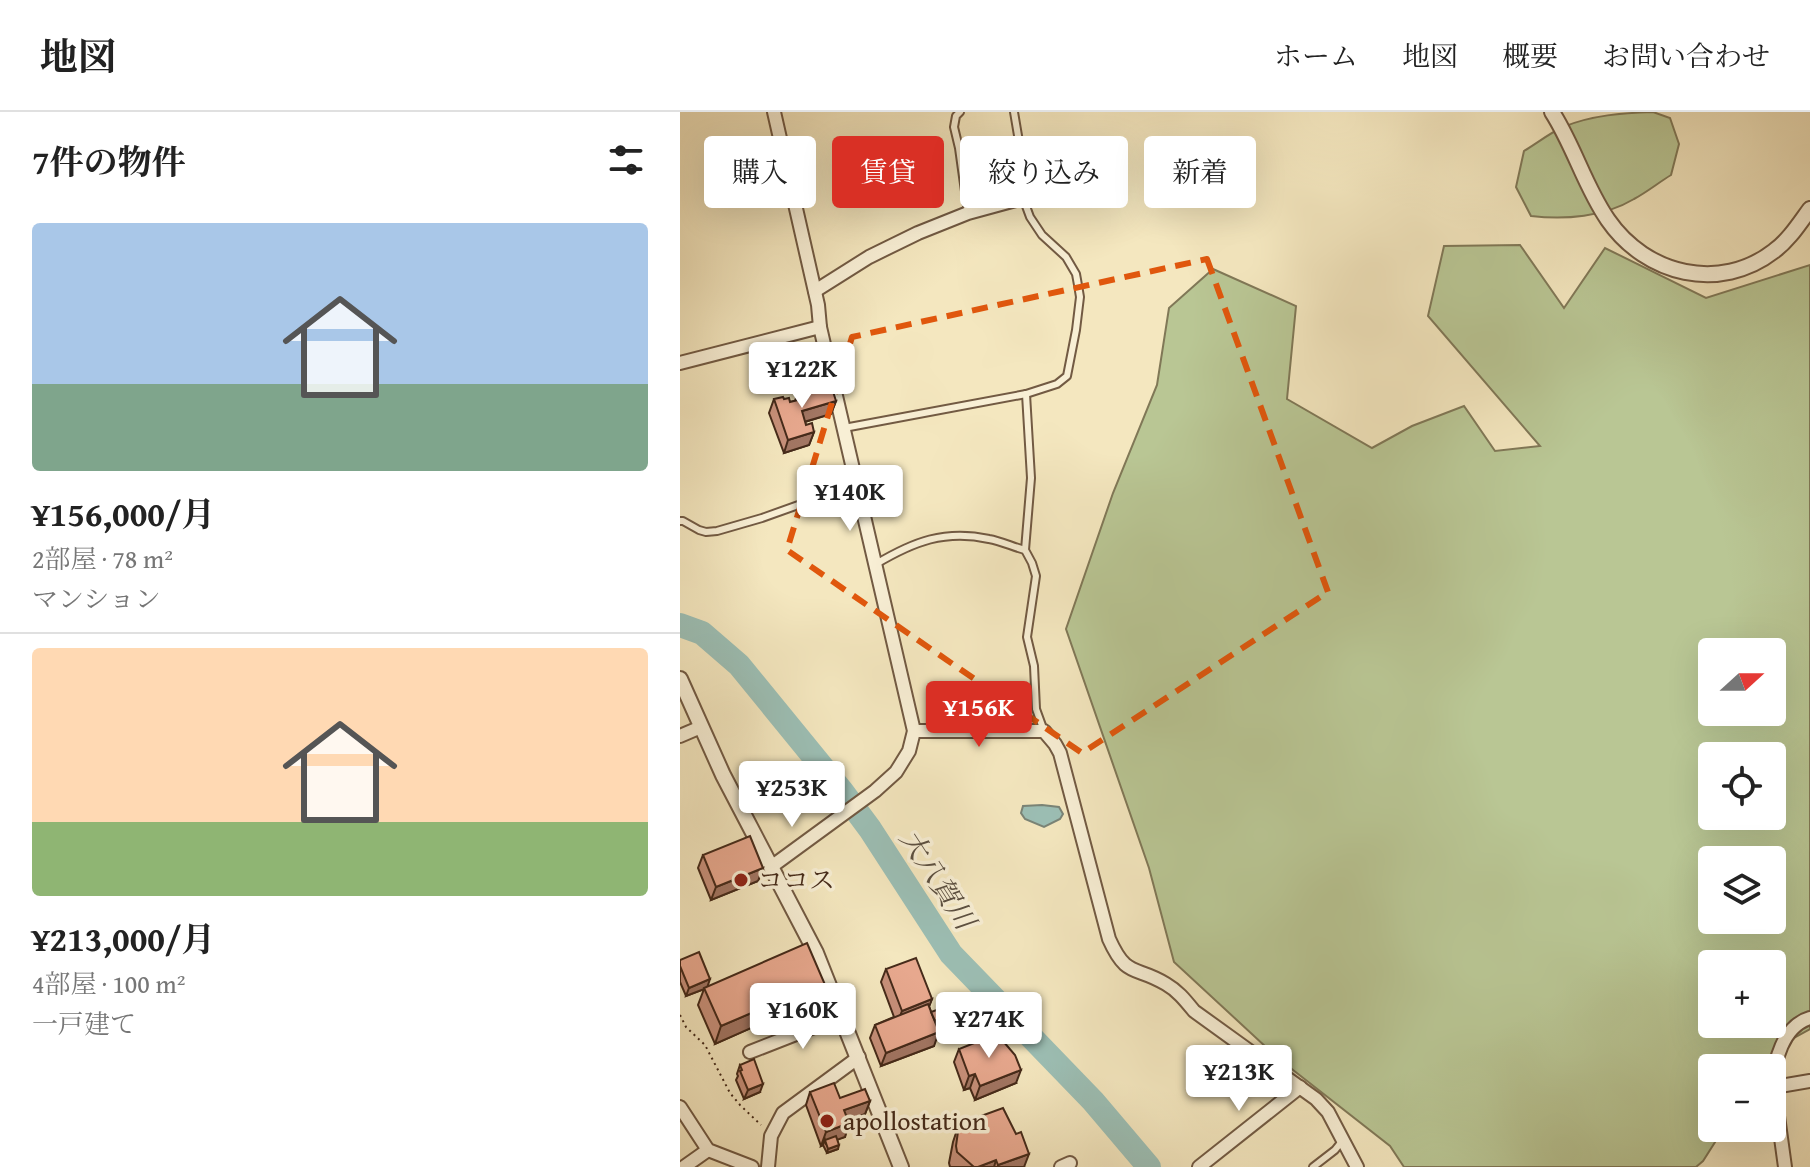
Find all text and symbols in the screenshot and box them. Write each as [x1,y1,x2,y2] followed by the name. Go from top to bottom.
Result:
[40,28,116,84] text: 地図
[1274,35,1358,76] text: ホーム
[1402,35,1458,76] text: 地図
[1502,35,1558,76] text: 概要
[1602,35,1770,76] text: お問い合わせ
[704,136,816,208] chip: 購入
[832,136,944,208] chip: 賃貸
[960,136,1128,208] chip: 絞り込み
[1144,136,1256,208] chip: 新着
[32,137,186,186] text: 7件の物件
[604,138,648,182] icon: filters
[268,275,412,419] icon: home
[746,342,858,410] pin: ¥122K
[767,348,837,387] text: ¥122K
[794,465,906,533] pin: ¥140K
[815,471,885,510] text: ¥140K
[32,489,215,538] text: ¥156,000/月
[32,539,173,578] text: 2部屋 · 78 m²
[32,579,161,618] text: マンション
[1698,638,1786,726] north arrow
[1698,638,1786,1142] map controls
[923,681,1035,749] pin: ¥156K
[944,687,1014,726] text: ¥156K
[268,700,412,844] icon: home
[1698,742,1786,830] button: locate
[736,761,848,829] pin: ¥253K
[757,767,827,806] text: ¥253K
[891,821,988,939] water label: 大八賀川
[1698,846,1786,934] button: layers
[757,860,835,899] place label: ココス
[732,871,750,889] marker: ココス
[32,914,215,963] text: ¥213,000/月
[1698,950,1786,1038] button: +
[32,964,186,1003] text: 4部屋 · 100 m²
[747,983,859,1051] pin: ¥160K
[768,989,838,1028] text: ¥160K
[933,992,1045,1060] pin: ¥274K
[954,998,1024,1037] text: ¥274K
[32,1004,136,1043] text: 一戸建て
[1183,1045,1295,1113] pin: ¥213K
[1204,1051,1274,1090] text: ¥213K
[1698,1054,1786,1142] button: −
[843,1101,987,1140] place label: apollostation
[818,1112,836,1130] marker: apollostation

